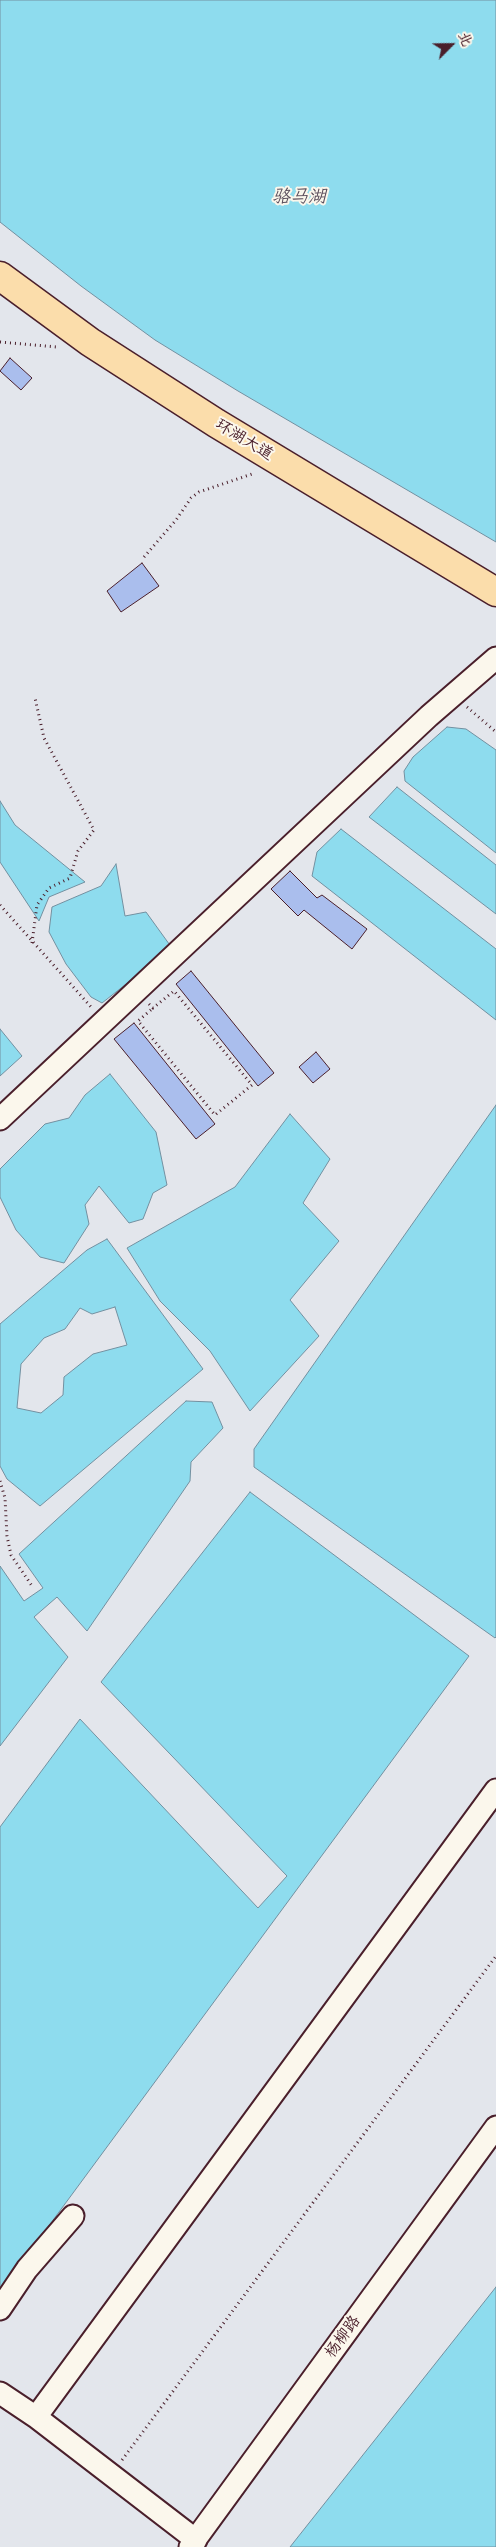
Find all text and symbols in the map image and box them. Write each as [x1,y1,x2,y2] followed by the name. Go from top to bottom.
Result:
[426,20,476,70] north arrow
[451,28,480,50] text: 北
[272,186,326,208] water label: 骆马湖
[212,415,276,465] street label: 环湖大道
[321,2312,365,2362] street label: 杨柳路

